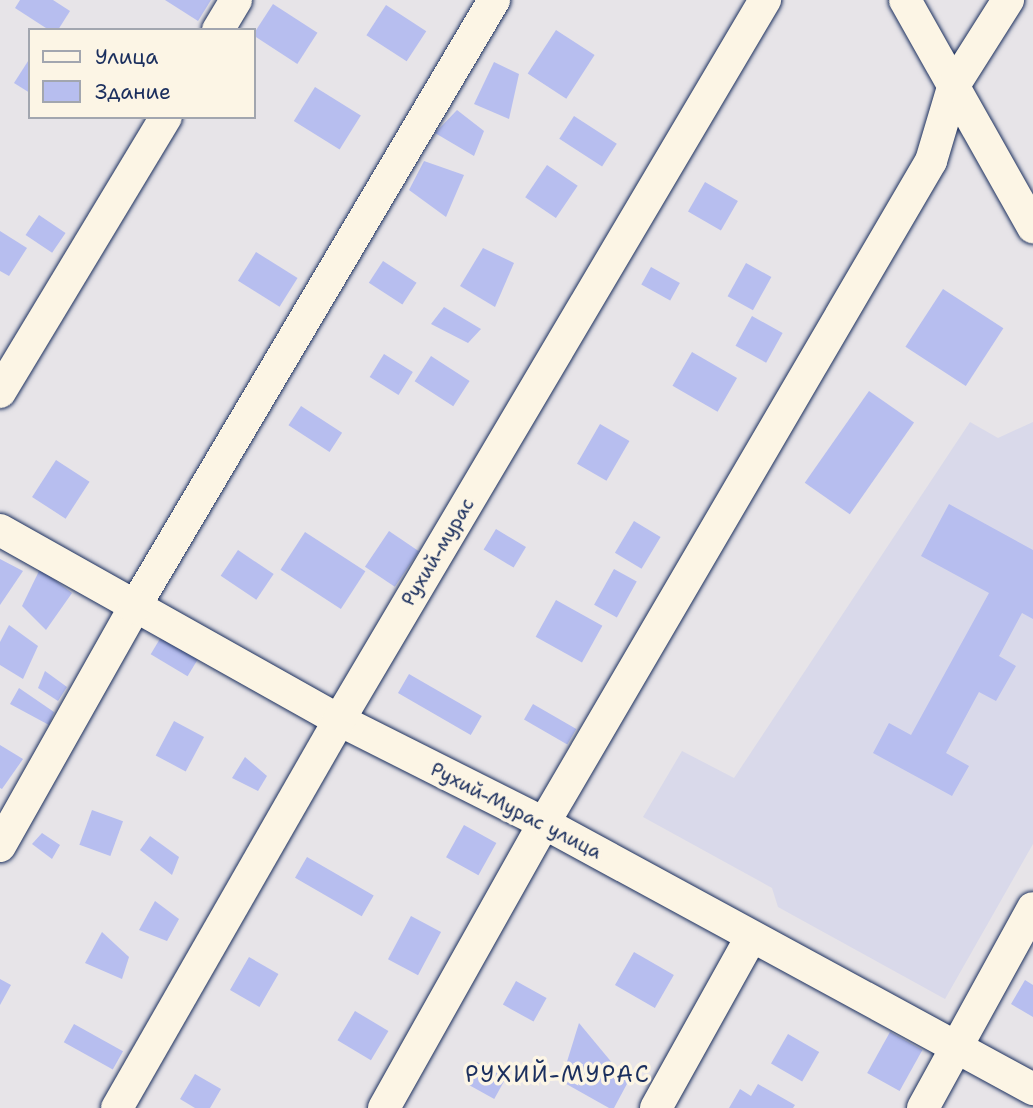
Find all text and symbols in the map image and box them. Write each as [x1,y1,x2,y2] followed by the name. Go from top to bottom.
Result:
[28,28,256,119] legend
[95,43,158,71] text: Улица
[95,78,171,106] text: Здание
[397,494,479,610] street label: Рухий-мурас
[427,758,605,864] street label: Рухий-Мурас улица
[466,1060,650,1088] district label: РУХИЙ-МУРАС

